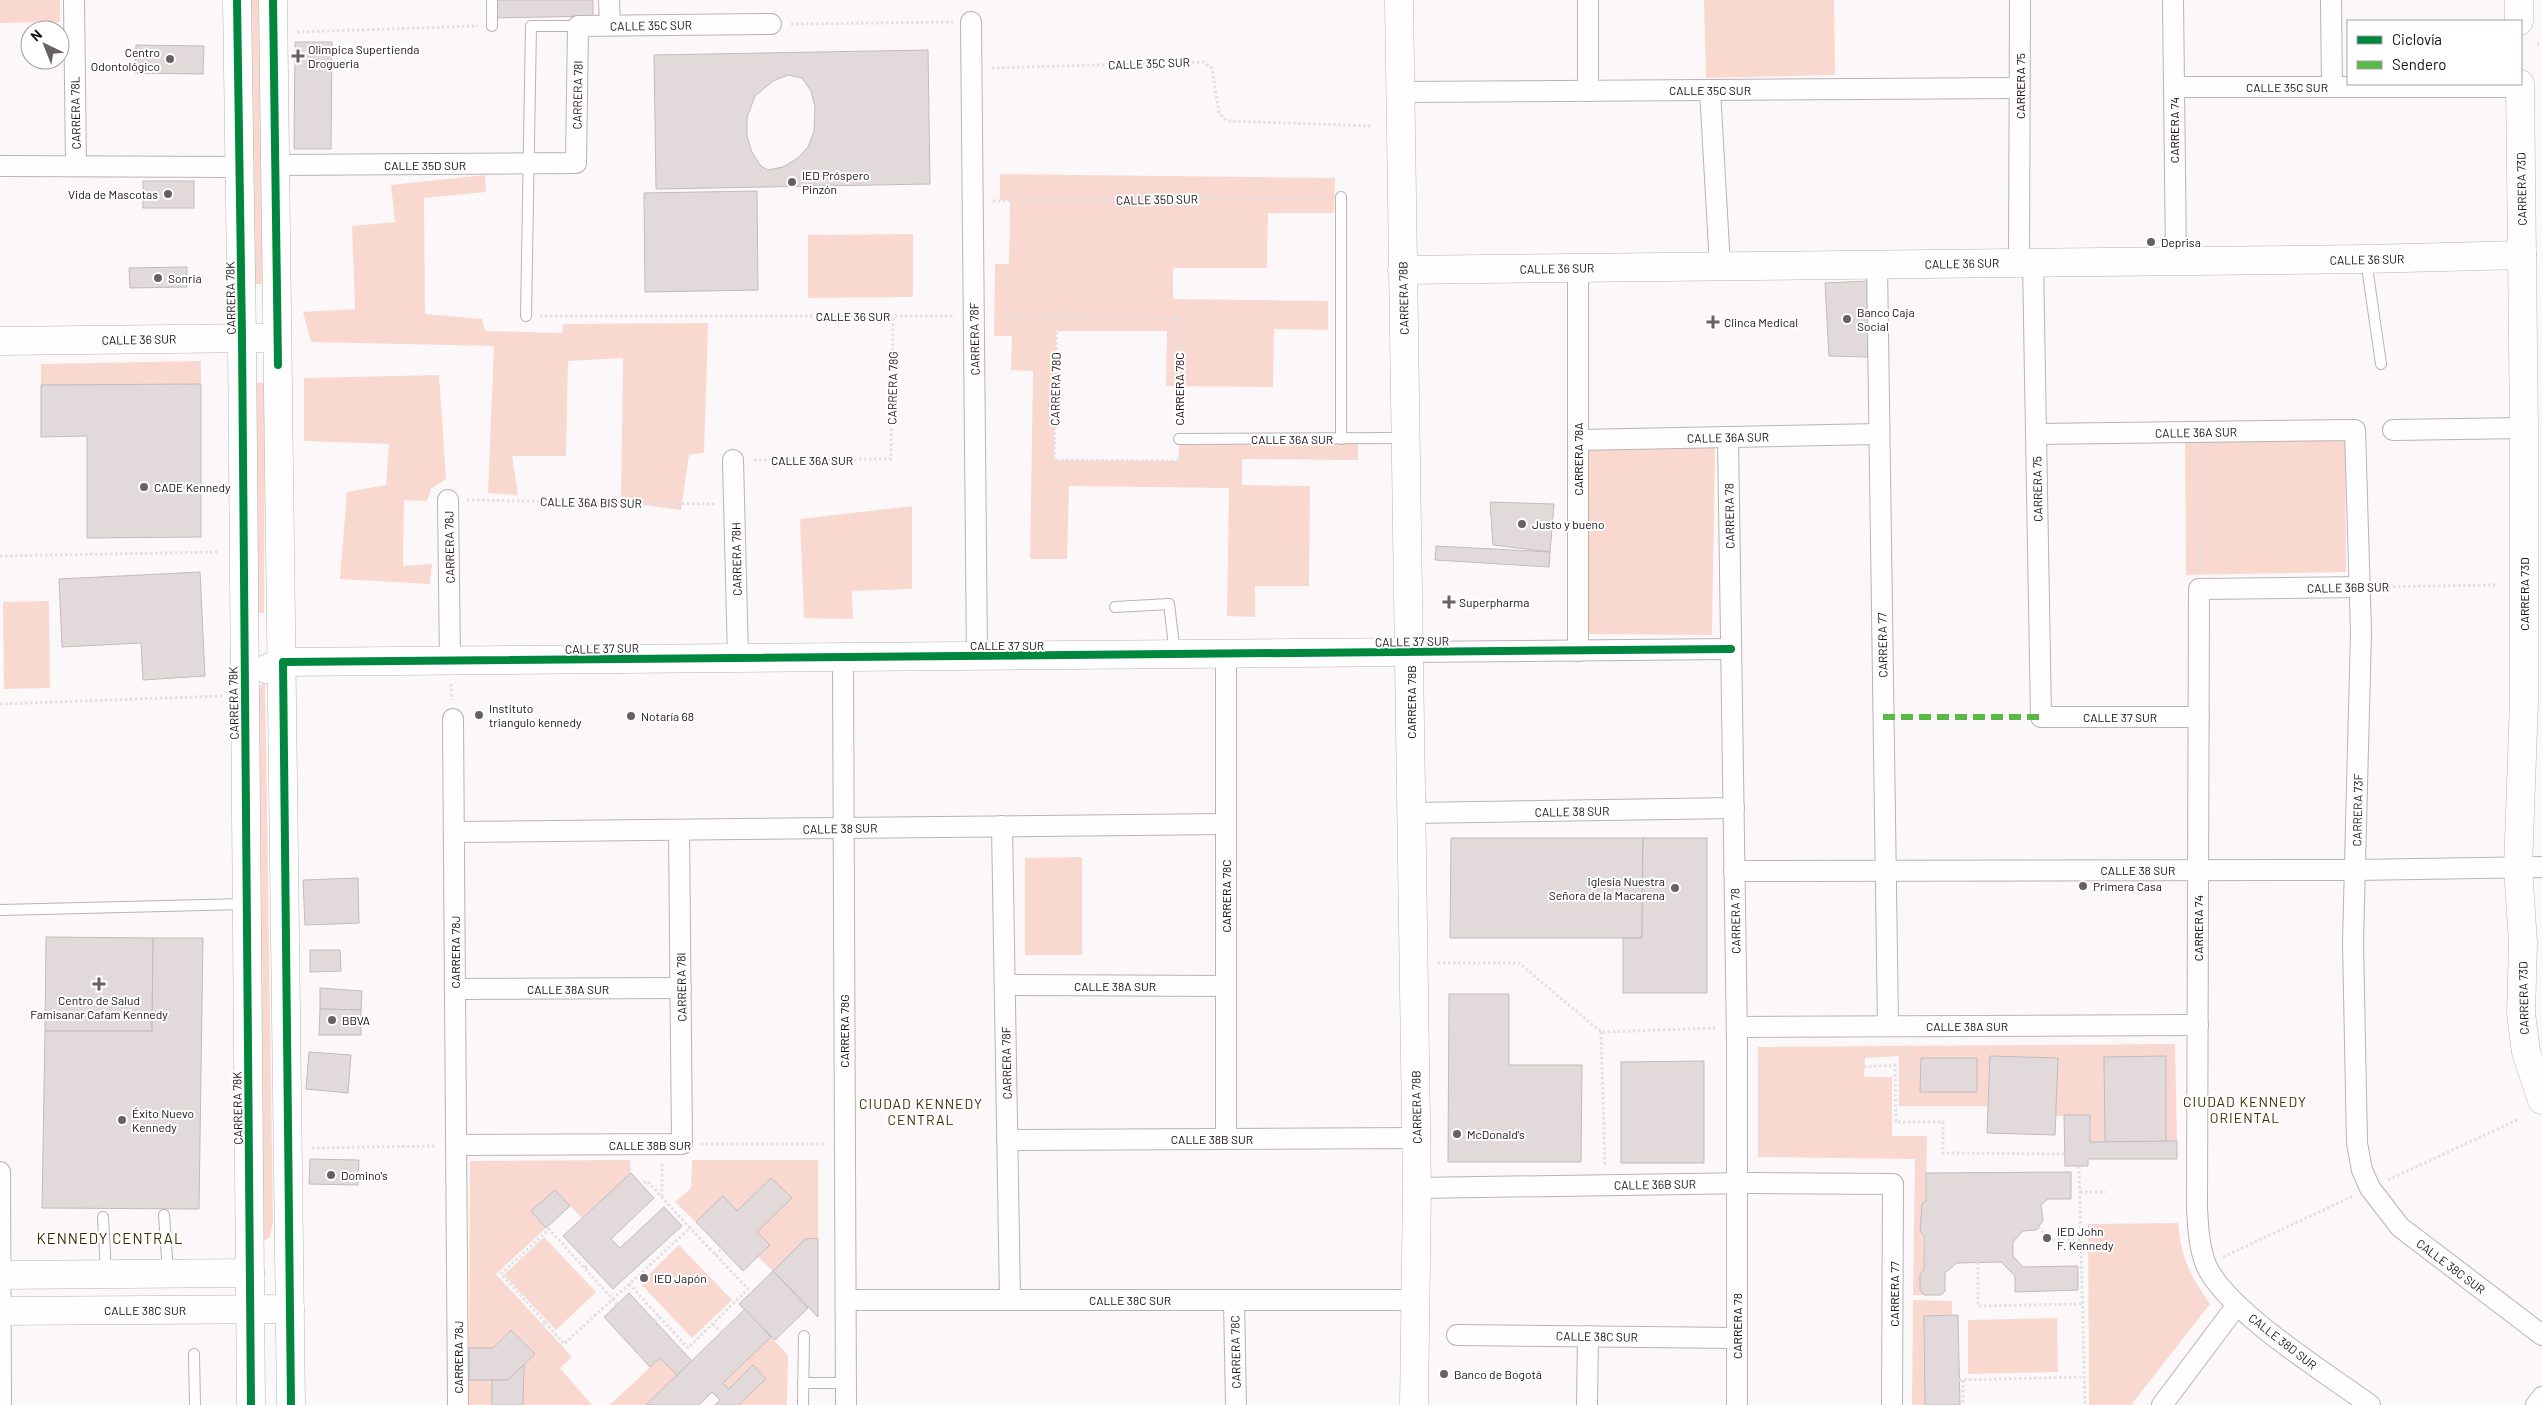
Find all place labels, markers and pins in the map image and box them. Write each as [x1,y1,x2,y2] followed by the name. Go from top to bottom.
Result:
[308,42,419,70] place label: Olimpica Supertienda Drogueria
[91,45,160,73] place label: Centro Odontológico
[292,50,304,62] marker: Olimpica Supertienda Drogueria
[164,53,176,65] marker: Centro Odontológico
[802,168,870,196] place label: IED Próspero Pinzón
[786,176,798,188] marker: IED Próspero Pinzón
[68,187,158,201] place label: Vida de Mascotas
[162,188,174,200] marker: Vida de Mascotas
[2161,235,2201,249] place label: Deprisa
[2145,236,2157,248] marker: Deprisa
[168,271,202,285] place label: Sonria
[152,272,164,284] marker: Sonria
[1857,305,1915,333] place label: Banco Caja Social
[1841,313,1853,325] marker: Banco Caja Social
[1706,315,1720,329] marker: Clinca Medical
[1724,315,1798,329] place label: Clinca Medical
[154,480,231,494] place label: CADE Kennedy
[138,481,150,493] marker: CADE Kennedy
[1532,517,1604,531] place label: Justo y bueno
[1516,518,1528,530] marker: Justo y bueno
[1459,595,1529,609] place label: Superpharma
[1443,596,1455,608] marker: Superpharma
[489,701,582,729] place label: Instituto triangulo kennedy
[473,709,485,721] marker: Instituto triangulo kennedy
[641,709,694,723] place label: Notaría 68
[625,710,637,722] marker: Notaría 68
[1549,874,1665,902] place label: Iglesia Nuestra Señora de la Macarena
[2093,879,2162,893] place label: Primera Casa
[2077,880,2089,892] marker: Primera Casa
[1669,882,1681,894] marker: Iglesia Nuestra Señora de la Macarena
[92,977,106,991] marker: Centro de Salud Famisanar Cafam Kennedy
[30,993,168,1021] place label: Centro de Salud Famisanar Cafam Kennedy
[342,1013,370,1027] place label: BBVA
[326,1014,338,1026] marker: BBVA
[132,1106,194,1134] place label: Éxito Nuevo Kennedy
[116,1114,128,1126] marker: Éxito Nuevo Kennedy
[1467,1127,1525,1141] place label: McDonald's
[1451,1128,1463,1140] marker: McDonald's
[341,1168,388,1182] place label: Domino's
[325,1169,337,1181] marker: Domino's
[2057,1224,2114,1252] place label: IED John F. Kennedy
[2041,1232,2053,1244] marker: IED John F. Kennedy
[654,1271,707,1285] place label: IED Japón
[638,1272,650,1284] marker: IED Japón
[1454,1367,1542,1381] place label: Banco de Bogotá
[1438,1368,1450,1380] marker: Banco de Bogotá

